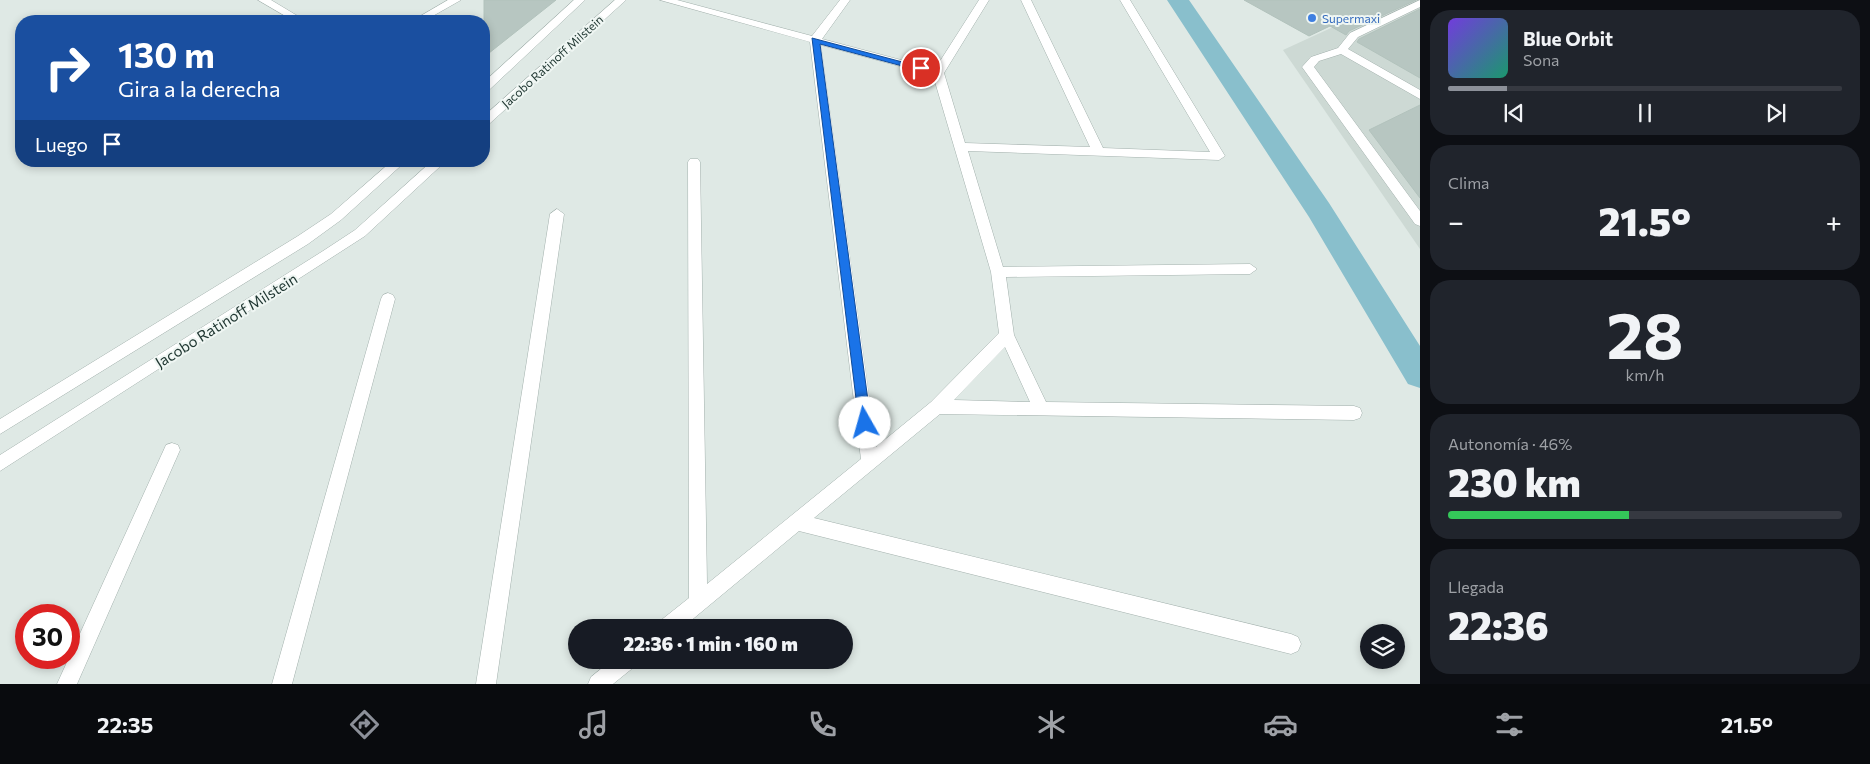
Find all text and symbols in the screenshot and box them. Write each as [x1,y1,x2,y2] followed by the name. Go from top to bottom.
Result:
[1322,11,1380,25] place label: Supermaxi
[499,12,606,111] street label: Jacobo Ratinoff Milstein
[1306,12,1318,24] marker: Supermaxi
[1523,27,1613,50] text: Blue Orbit
[118,32,215,75] text: 130 m
[35,35,100,100] icon: right
[900,47,942,89] pin
[1523,50,1559,69] text: Sona
[907,54,935,82] icon: arrive
[118,75,280,102] text: Gira a la derecha
[1500,99,1528,127] icon: previous
[1631,99,1659,127] icon: pause
[1762,99,1790,127] icon: next
[98,130,126,158] icon: arrive
[35,133,88,156] text: Luego
[1448,173,1489,192] text: Clima
[1598,197,1691,244] text: 21.5°
[1448,204,1464,238] text: −
[1826,204,1842,238] text: +
[152,269,300,371] street label: Jacobo Ratinoff Milstein
[1607,293,1683,372] text: 28
[1626,365,1664,384] text: km/h
[838,396,890,448] position arrow
[1448,434,1572,453] text: Autonomía · 46%
[1448,458,1581,505] text: 230 km
[1448,577,1504,596] text: Llegada
[1448,601,1549,648] text: 22:36
[15,604,80,669] speed limit sign: 30
[1360,624,1405,669] map controls
[1360,624,1405,669] button: layers
[623,632,798,655] text: 22:36 · 1 min · 160 m
[347,707,382,742] icon: directions
[576,707,611,742] icon: music
[805,707,840,742] icon: phone
[1034,707,1069,742] icon: climate
[1263,707,1298,742] icon: car
[1492,707,1527,742] icon: filters
[97,711,153,738] text: 22:35
[1721,711,1773,738] text: 21.5°

